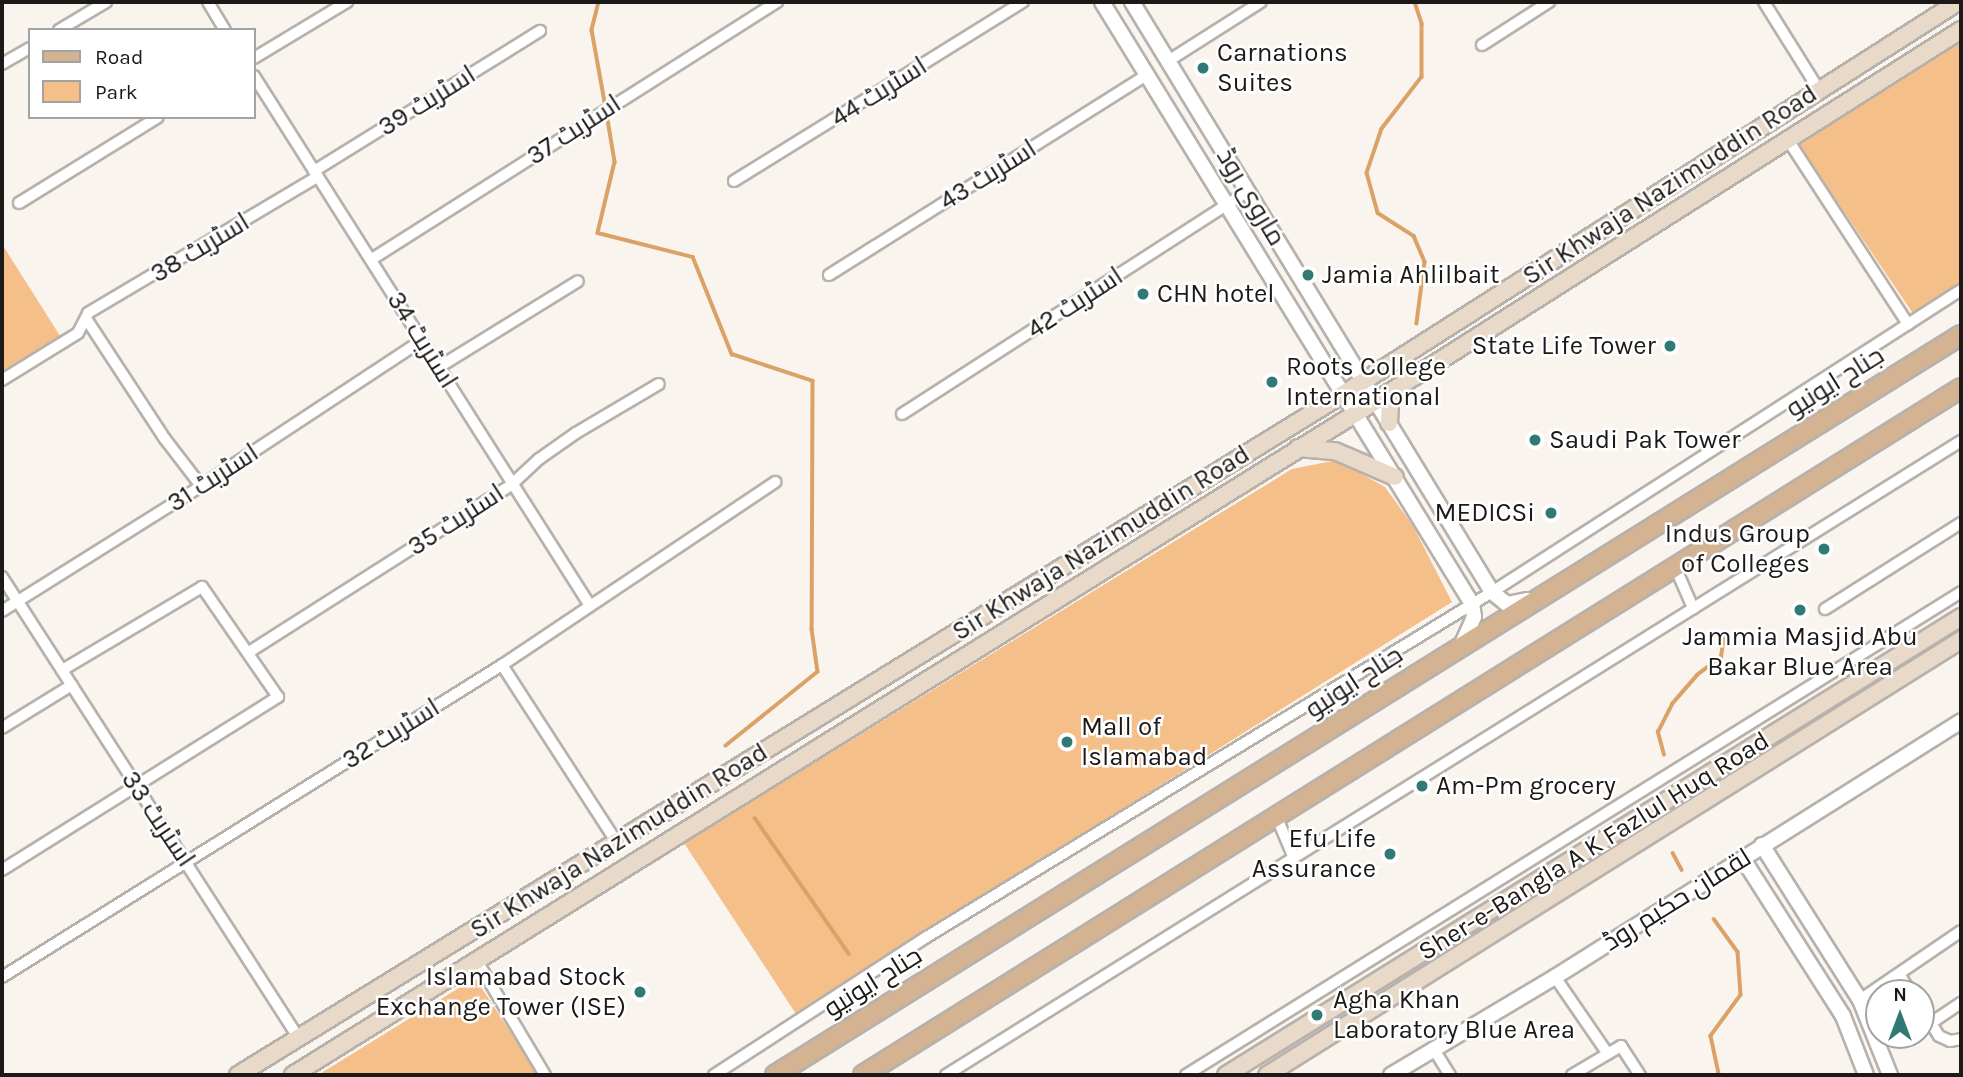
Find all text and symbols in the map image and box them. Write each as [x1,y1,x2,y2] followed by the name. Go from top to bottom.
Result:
[28,28,256,119] legend
[1217,37,1348,98] place label: Carnations Suites
[95,45,143,69] text: Road
[825,50,933,134] street label: اسٹریٹ 44
[373,59,481,143] street label: اسٹریٹ 39
[1195,60,1211,76] marker: Carnations Suites
[1517,78,1823,292] street label: Sir Khwaja Nazimuddin Road
[95,80,138,104] text: Park
[521,88,627,172] street label: اسٹریٹ 37
[934,133,1042,217] street label: اسٹریٹ 43
[1210,143,1292,251] street label: ماروی روڈ
[145,206,255,290] street label: اسٹریٹ 38
[1322,259,1500,291] place label: Jamia Ahlilbait
[1021,261,1129,345] street label: اسٹریٹ 42
[1300,267,1316,283] marker: Jamia Ahlilbait
[1157,278,1275,310] place label: CHN hotel
[380,286,464,394] street label: اسٹریٹ 34
[1135,286,1151,302] marker: CHN hotel
[1472,330,1656,362] place label: State Life Tower
[1662,338,1678,354] marker: State Life Tower
[1780,340,1890,424] street label: جناح ایونیو
[1286,351,1446,412] place label: Roots College International
[1264,374,1280,390] marker: Roots College International
[1549,424,1740,456] place label: Saudi Pak Tower
[1527,432,1543,448] marker: Saudi Pak Tower
[162,437,264,519] street label: اسٹریٹ 31
[947,438,1255,648] street label: Sir Khwaja Nazimuddin Road
[402,477,510,563] street label: اسٹریٹ 35
[1435,497,1535,529] place label: MEDICSi
[1541,503,1561,523] marker: MEDICSi
[1665,518,1810,580] place label: Indus Group of Colleges
[1816,541,1832,557] marker: Indus Group of Colleges
[1792,602,1808,618] marker: Jammia Masjid Abu Bakar Blue Area
[1682,621,1918,682] place label: Jammia Masjid Abu Bakar Blue Area
[1300,639,1408,725] street label: جناح ایونیو
[337,692,445,776] street label: اسٹریٹ 32
[1081,711,1207,772] place label: Mall of Islamabad
[1413,725,1775,967] street label: Sher-e-Bangla A K Fazlul Huq Road
[1059,734,1075,750] marker: Mall of Islamabad
[465,736,773,946] street label: Sir Khwaja Nazimuddin Road
[115,765,201,873] street label: اسٹریٹ 33
[1436,770,1616,802] place label: Am-Pm grocery
[1414,778,1430,794] marker: Am-Pm grocery
[1252,823,1376,884] place label: Efu Life Assurance
[1597,842,1757,958] street label: لقمان حکیم روڈ
[1382,846,1398,862] marker: Efu Life Assurance
[818,940,928,1024] street label: جناح ایونیو
[376,961,626,1023] place label: Islamabad Stock Exchange Tower (ISE)
[1865,979,1935,1049] north arrow
[632,984,648,1000] marker: Islamabad Stock Exchange Tower (ISE)
[1333,984,1575,1046] place label: Agha Khan Laboratory Blue Area
[1893,984,1907,1006] text: N
[1307,1005,1327,1025] marker: Agha Khan Laboratory Blue Area

